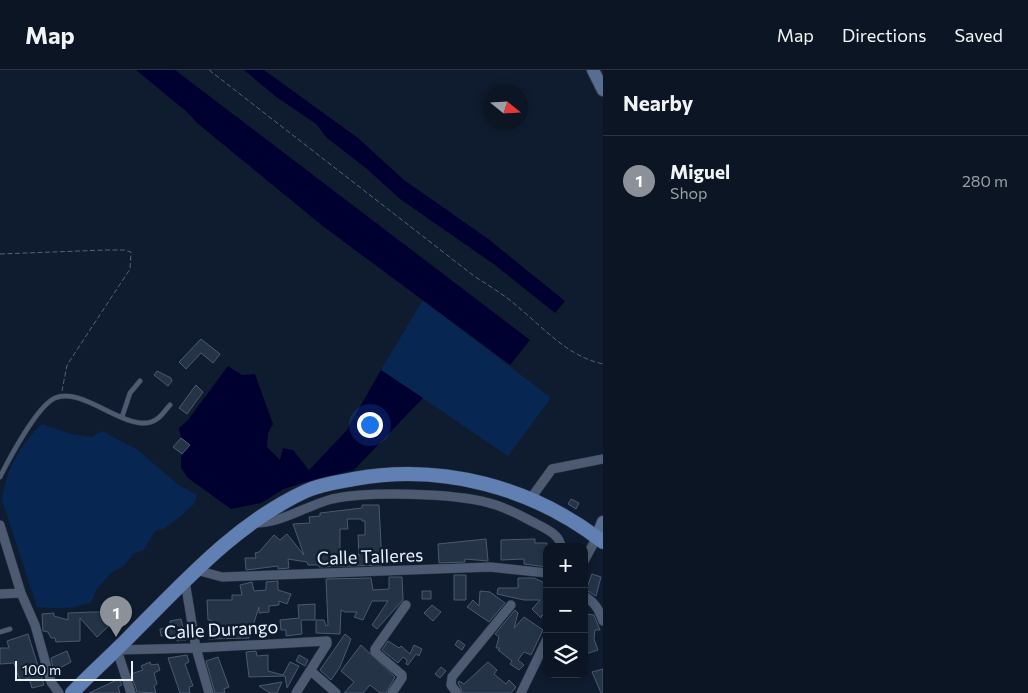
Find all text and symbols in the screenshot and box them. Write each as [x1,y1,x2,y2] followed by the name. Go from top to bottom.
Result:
[25,20,75,49] text: Map
[777,24,814,46] text: Map
[842,24,926,46] text: Directions
[954,24,1003,46] text: Saved
[483,85,528,130] north arrow
[623,90,693,115] text: Nearby
[670,160,730,183] text: Miguel
[635,171,643,190] text: 1
[962,171,1008,190] text: 280 m
[670,183,708,202] text: Shop
[357,412,383,438] your location
[316,543,424,569] street label: Calle Talleres
[543,543,588,678] map controls
[543,543,588,588] button: +
[543,588,588,633] button: −
[100,596,132,637] pin: 1
[163,615,279,643] street label: Calle Durango
[543,633,588,678] button: layers
[15,658,132,681] scale bar
[22,661,61,678] text: 100 m

